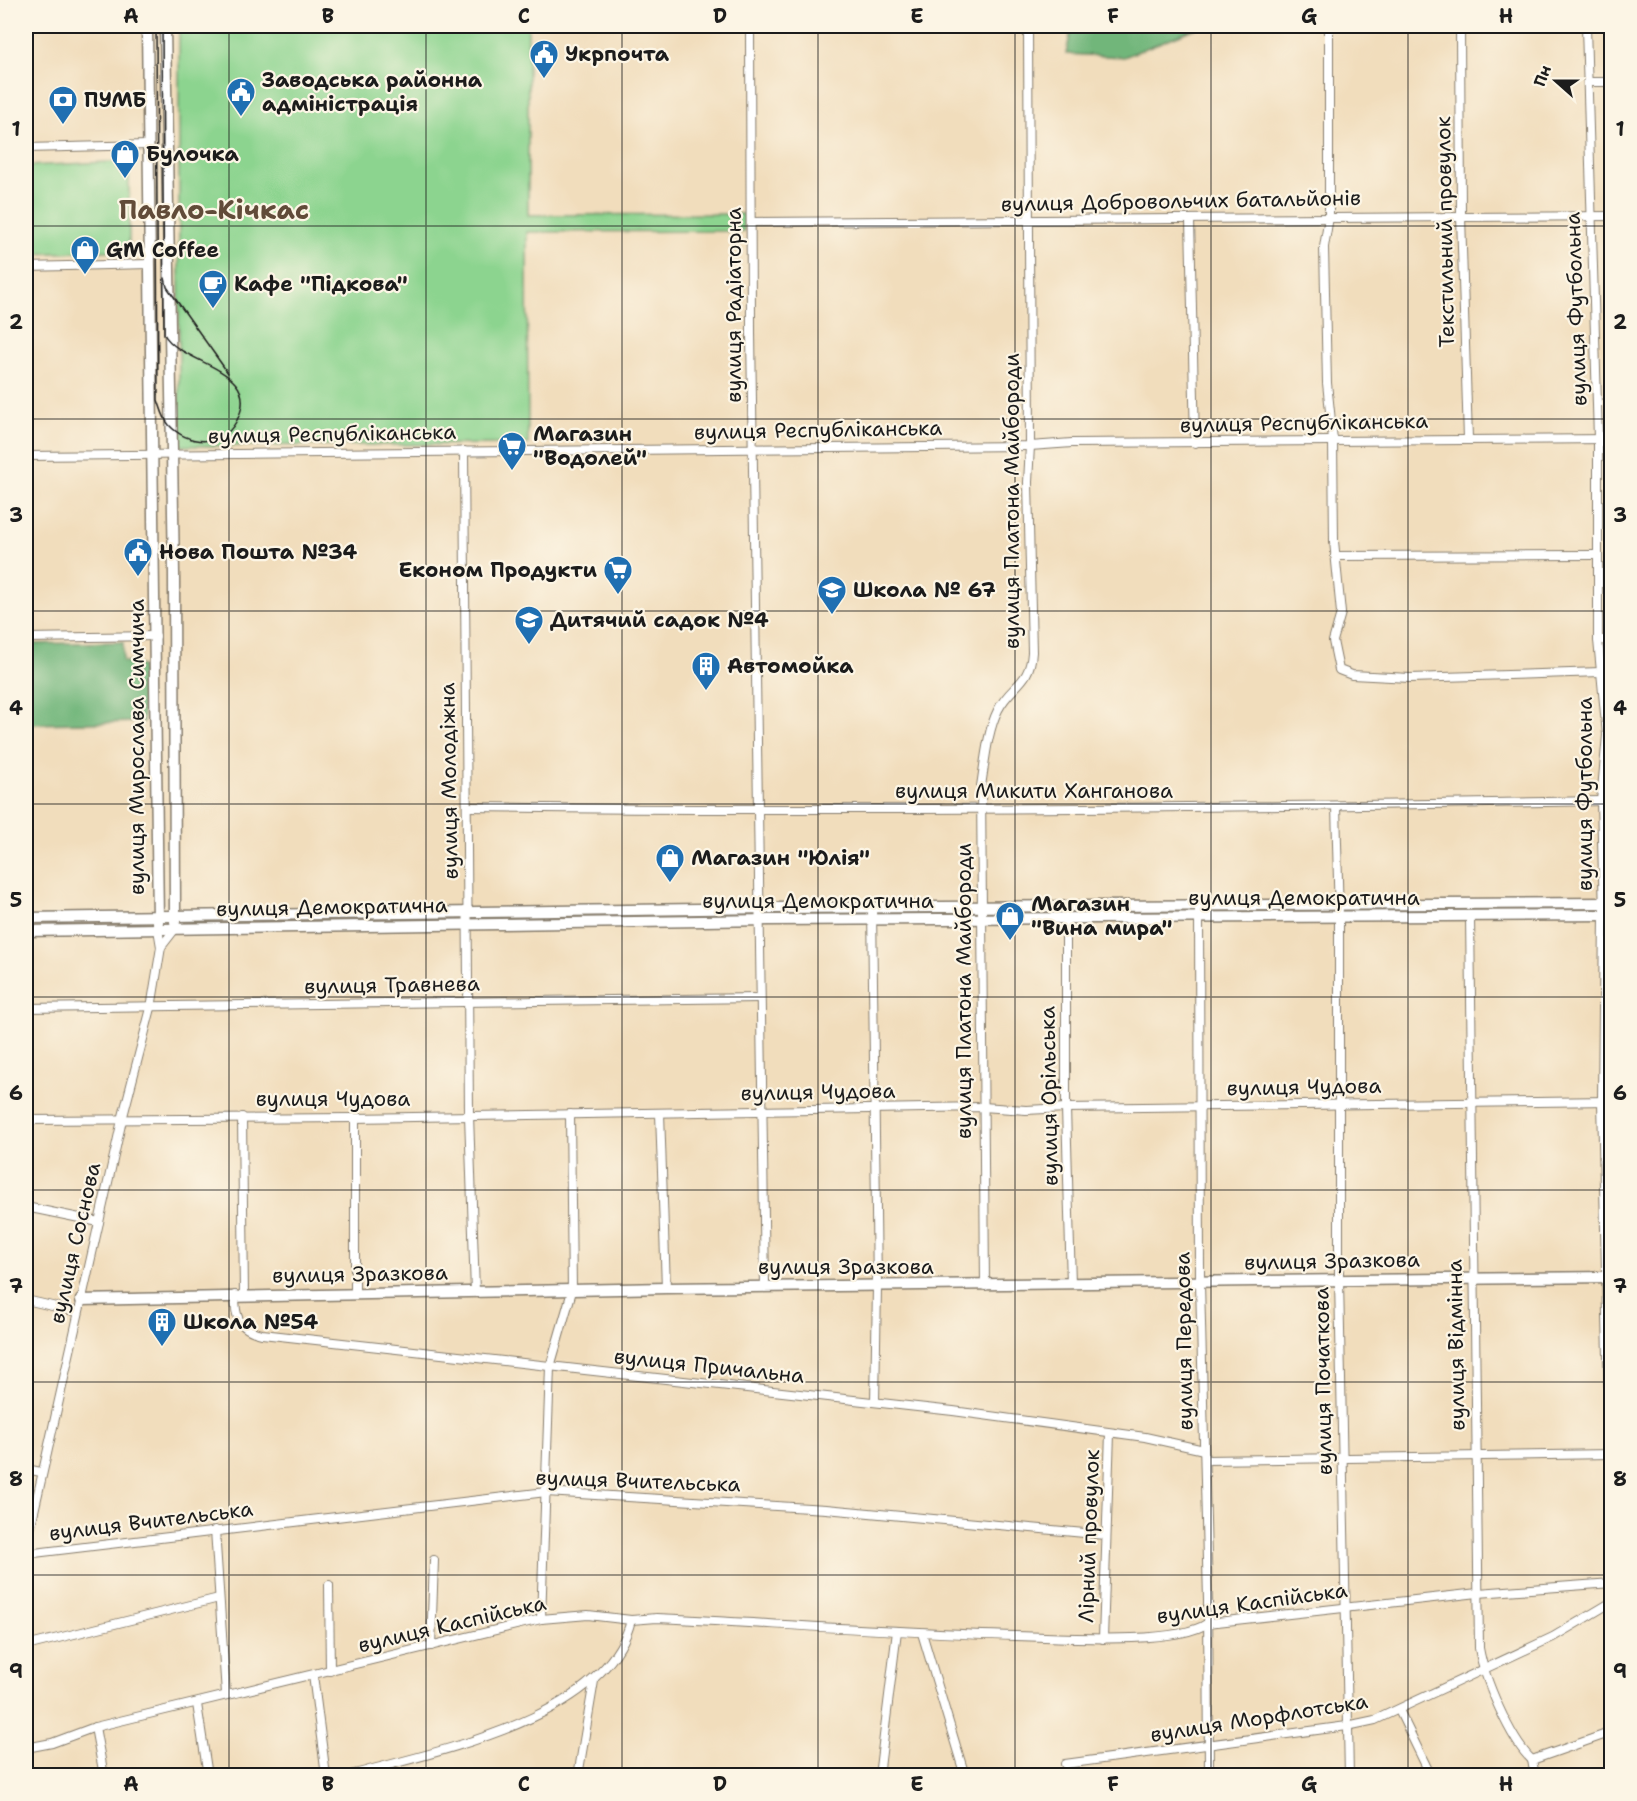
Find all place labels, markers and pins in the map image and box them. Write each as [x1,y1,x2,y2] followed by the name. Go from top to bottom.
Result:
[528,38,560,80] public building icon: Укрпочта
[565,40,670,68] place label: Укрпочта
[262,66,483,118] place label: Заводська районна адміністрація
[225,76,257,118] public building icon: Заводська районна адміністрація
[47,84,79,126] bank icon: ПУМБ
[84,86,146,114] place label: ПУМБ
[109,138,141,180] shop icon: Булочка
[146,140,240,168] place label: Булочка
[69,234,101,276] shop icon: GM Coffee
[106,236,219,264] place label: GM Coffee
[197,268,229,310] cafe icon: Кафе "Підкова"
[234,270,408,298] place label: Кафе "Підкова"
[533,420,647,472] place label: Магазин "Водолей"
[496,430,528,472] supermarket icon: Магазин "Водолей"
[122,536,154,578] public building icon: Нова Пошта №34
[159,538,358,566] place label: Нова Пошта №34
[602,554,634,596] supermarket icon: Економ Продукти
[399,556,597,584] place label: Економ Продукти
[816,574,848,616] school or university icon: Школа № 67
[853,576,996,604] place label: Школа № 67
[513,604,545,646] school or university icon: Дитячий садок №4
[550,606,769,634] place label: Дитячий садок №4
[690,650,722,692] building icon: Автомойка
[727,652,854,680] place label: Автомойка
[654,842,686,884] shop icon: Магазин "Юлія"
[691,844,870,872] place label: Магазин "Юлія"
[1031,890,1172,942] place label: Магазин "Вина мира"
[994,900,1026,942] shop icon: Магазин "Вина мира"
[146,1306,178,1348] building icon: Школа №54
[183,1308,319,1336] place label: Школа №54

